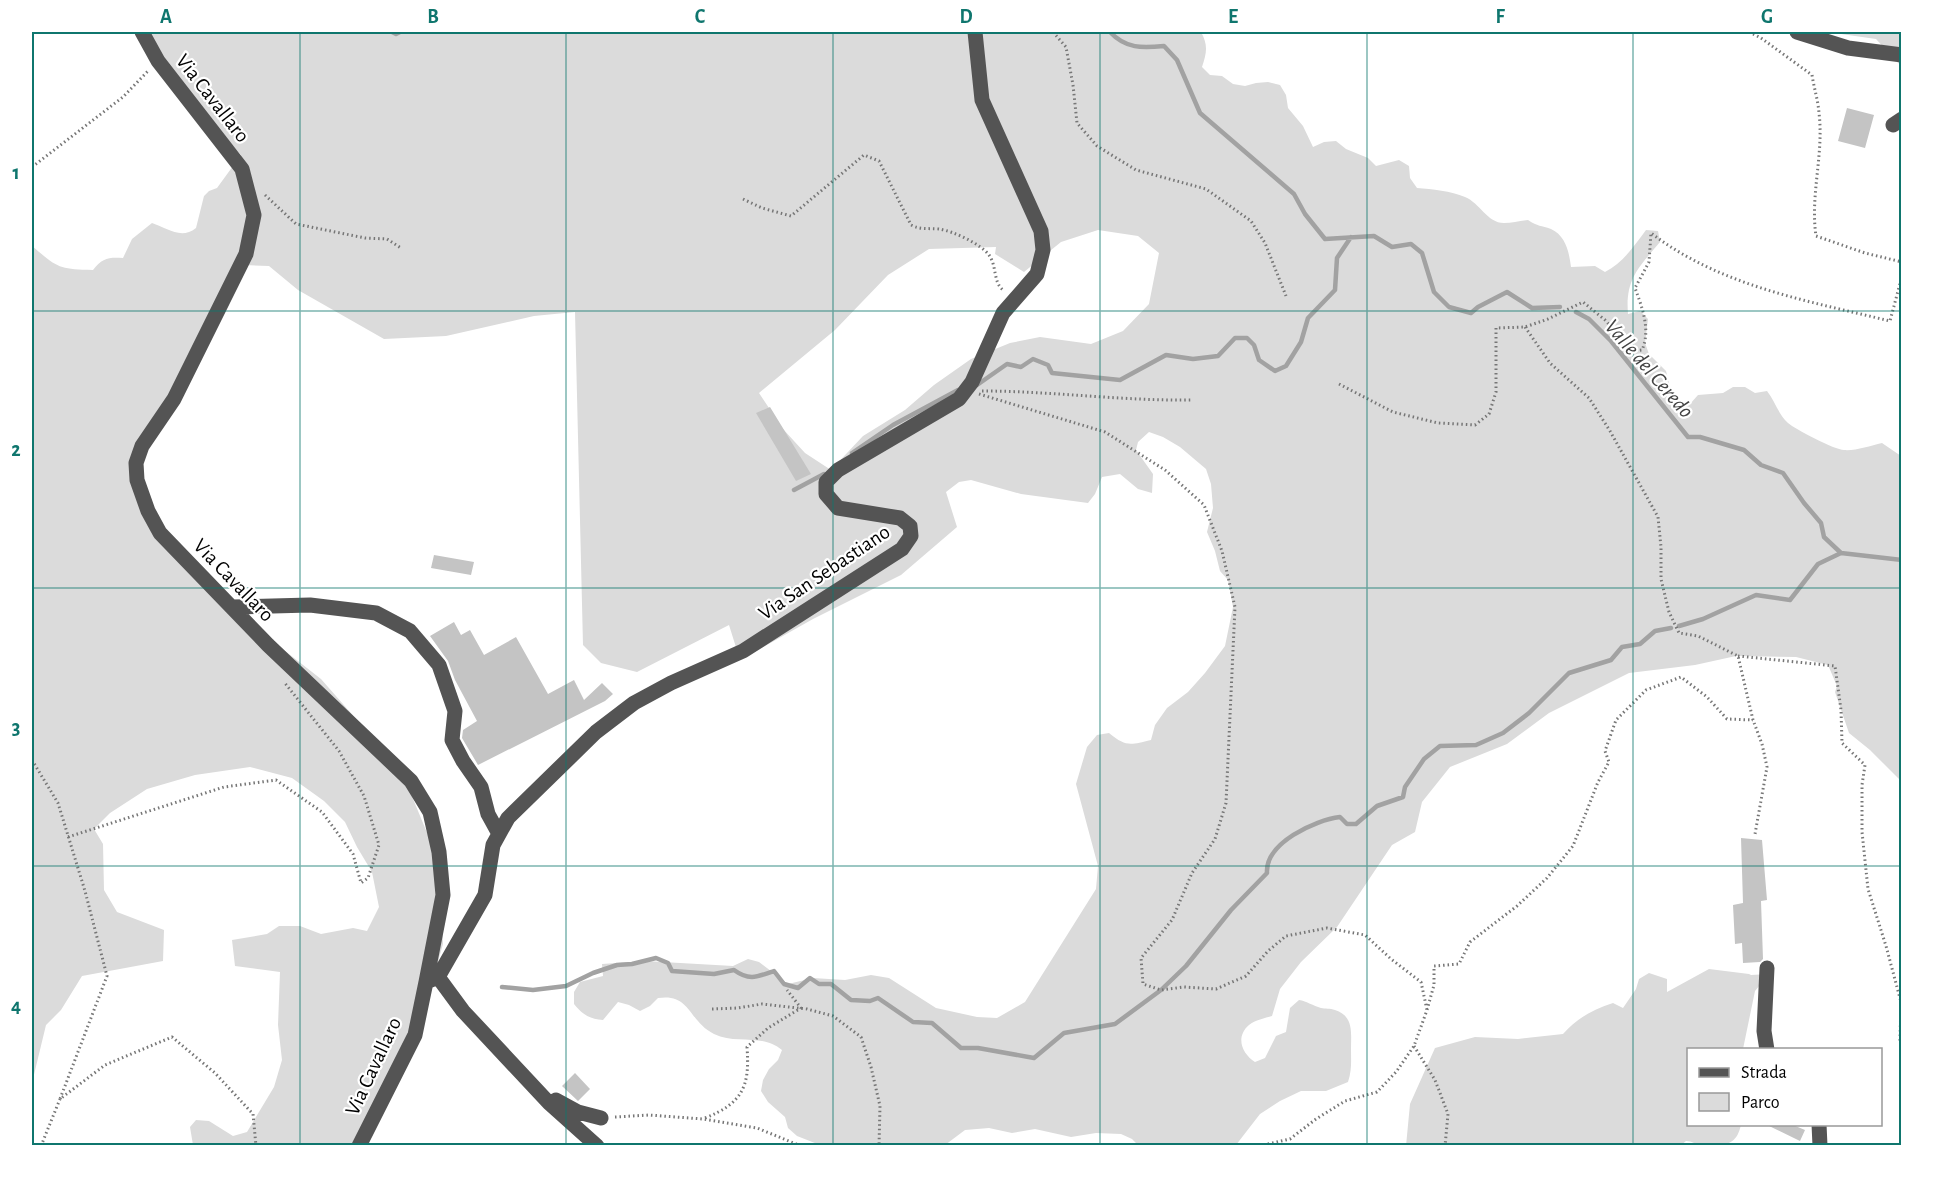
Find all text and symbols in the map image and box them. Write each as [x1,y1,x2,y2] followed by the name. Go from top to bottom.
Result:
[160,7,172,27] text: A
[427,7,439,27] text: B
[695,7,706,27] text: C
[959,7,973,27] text: D
[1228,7,1238,27] text: E
[1495,7,1505,27] text: F
[1761,7,1773,27] text: G
[172,50,253,146] street label: Via Cavallaro
[12,163,20,183] text: 1
[1601,315,1698,422] water label: Valle del Ceredo
[11,440,21,460] text: 2
[755,521,894,624] street label: Via San Sebastiano
[189,535,278,626] street label: Via Cavallaro
[12,718,20,738] text: 3
[11,996,21,1016] text: 4
[342,1014,405,1119] street label: Via Cavallaro
[1687,1048,1882,1126] legend
[1741,1064,1787,1082] text: Strada
[1741,1094,1780,1112] text: Parco

